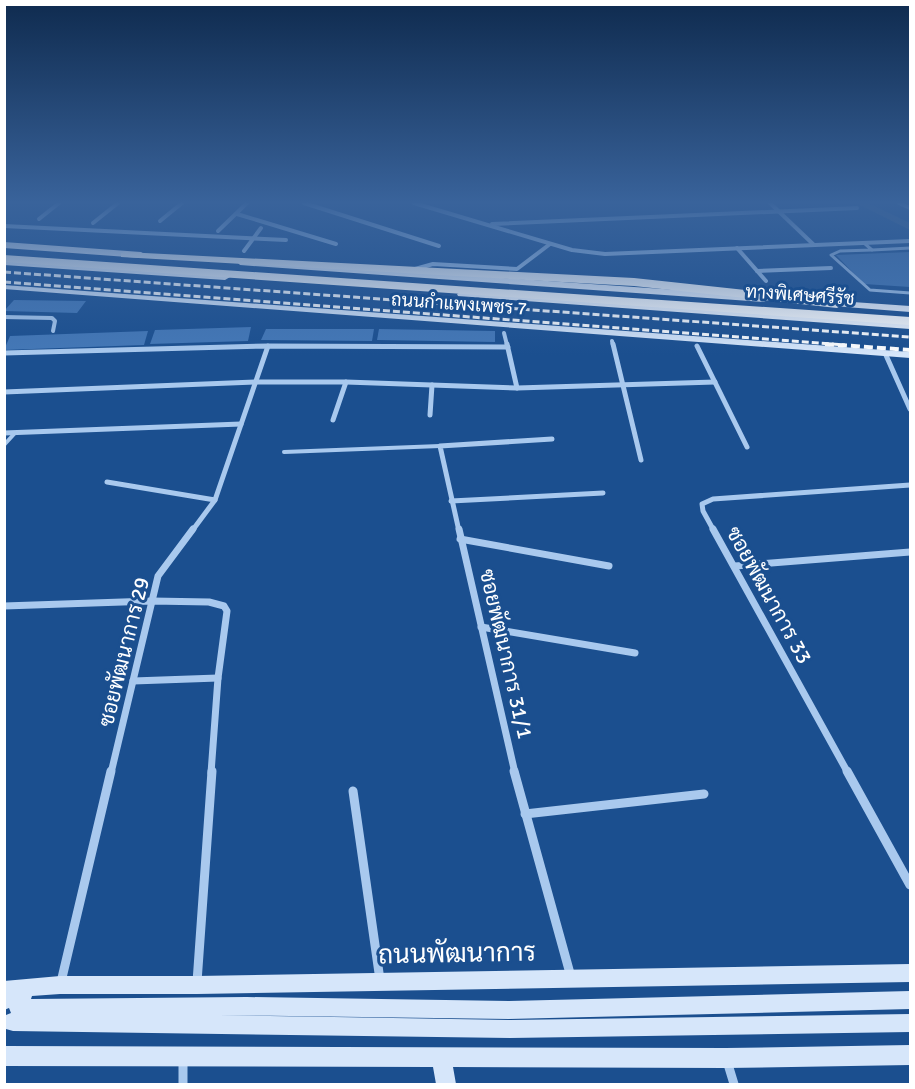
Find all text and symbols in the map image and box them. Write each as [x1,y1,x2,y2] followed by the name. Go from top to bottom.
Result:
[745,278,856,310] street label: ทางพิเศษศรีรัช
[390,288,528,320] street label: ถนนกำแพงเพชร 7
[721,522,817,668] street label: ซอยพัฒนาการ 33
[474,567,538,741] street label: ซอยพัฒนาการ 31/1
[93,575,155,729] street label: ซอยพัฒนาการ 29
[378,936,536,971] street label: ถนนพัฒนาการ

